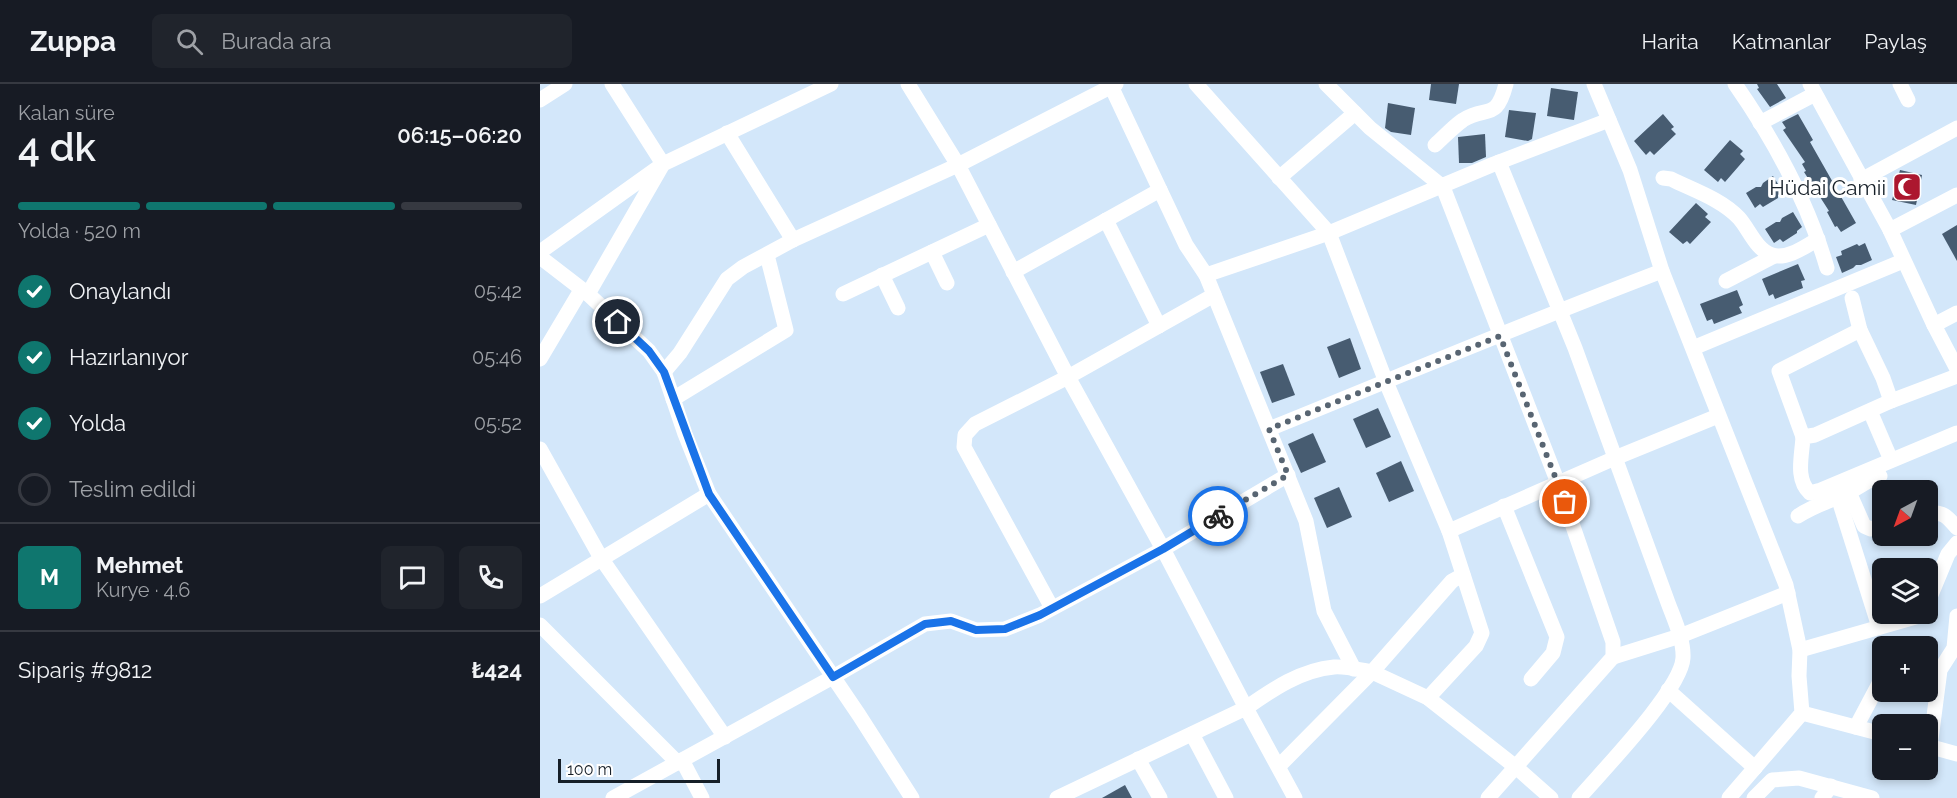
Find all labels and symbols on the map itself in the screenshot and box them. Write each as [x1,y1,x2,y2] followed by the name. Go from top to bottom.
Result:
[1891,171,1923,203] mosque icon: Hüdai Camii
[1769,175,1886,200] place label: Hüdai Camii
[592,296,643,347] pin
[1539,476,1590,527] pin
[1872,480,1938,546] north arrow
[1188,486,1248,546] courier
[558,756,720,784] scale bar

